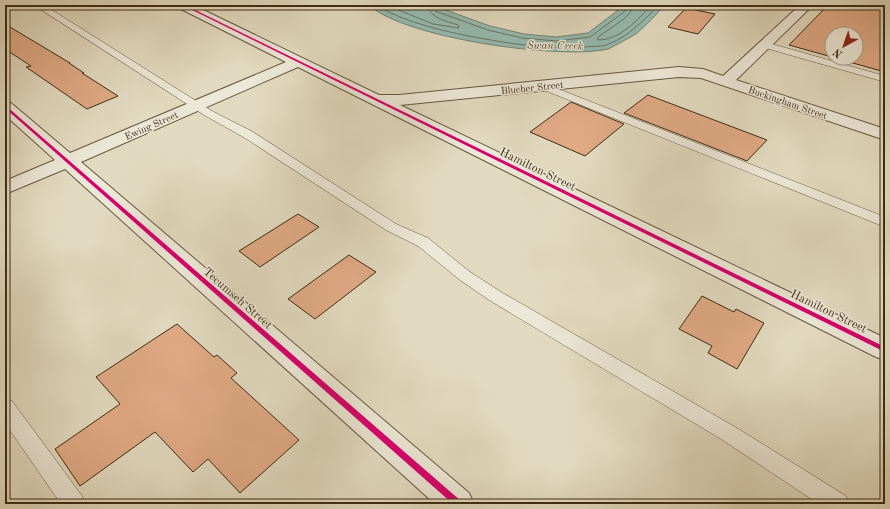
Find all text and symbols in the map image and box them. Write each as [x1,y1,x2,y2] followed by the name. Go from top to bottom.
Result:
[824,26,864,66] north arrow
[527,41,584,53] water label: Swan Creek
[831,45,845,59] text: N
[500,80,564,96] street label: Blucher Street
[747,85,829,121] street label: Buckingham Street
[123,109,180,142] street label: Ewing Street
[498,146,578,194] street label: Hamilton Street
[201,266,274,332] street label: Tecumseh Street
[789,288,869,336] street label: Hamilton Street

